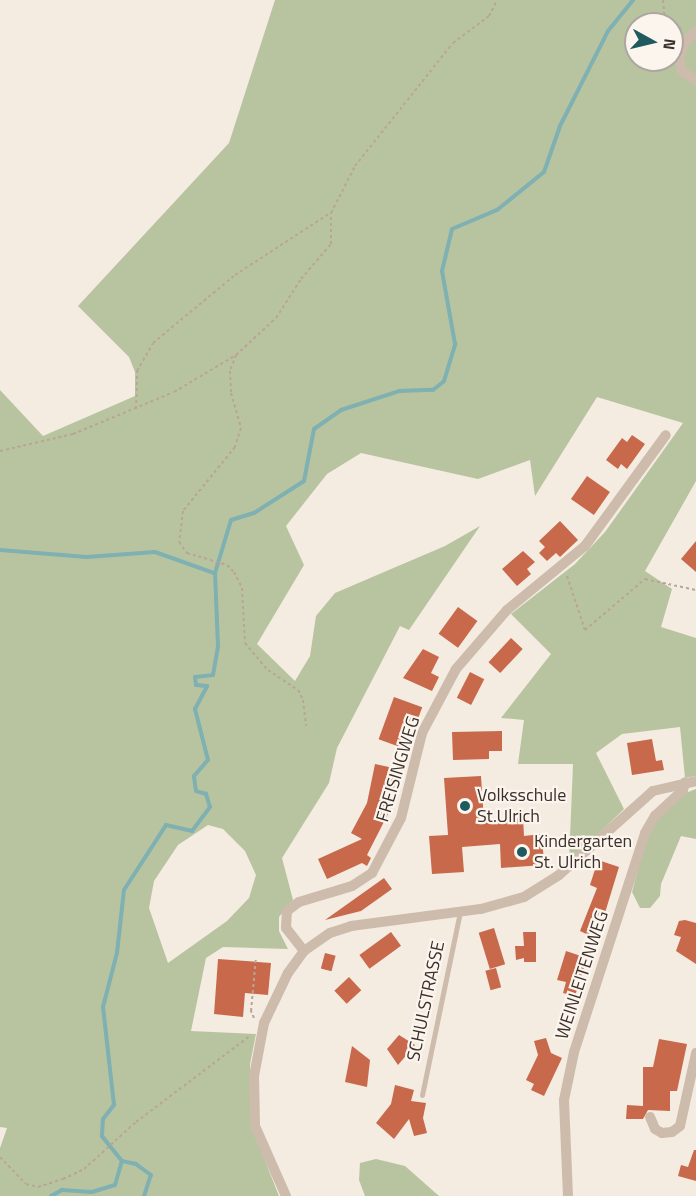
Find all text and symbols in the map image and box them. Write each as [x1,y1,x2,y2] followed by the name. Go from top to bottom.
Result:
[624,12,684,72] north arrow
[657,37,682,51] text: N
[372,714,424,824] street label: FREISINGWEG
[477,785,566,828] place label: Volksschule St.Ulrich
[458,799,472,813] marker: Volksschule St.Ulrich
[534,831,632,874] place label: Kindergarten St. Ulrich
[515,845,529,859] marker: Kindergarten St. Ulrich
[551,908,613,1042] street label: WEINLEITENWEG
[403,939,449,1063] street label: SCHULSTRASSE

